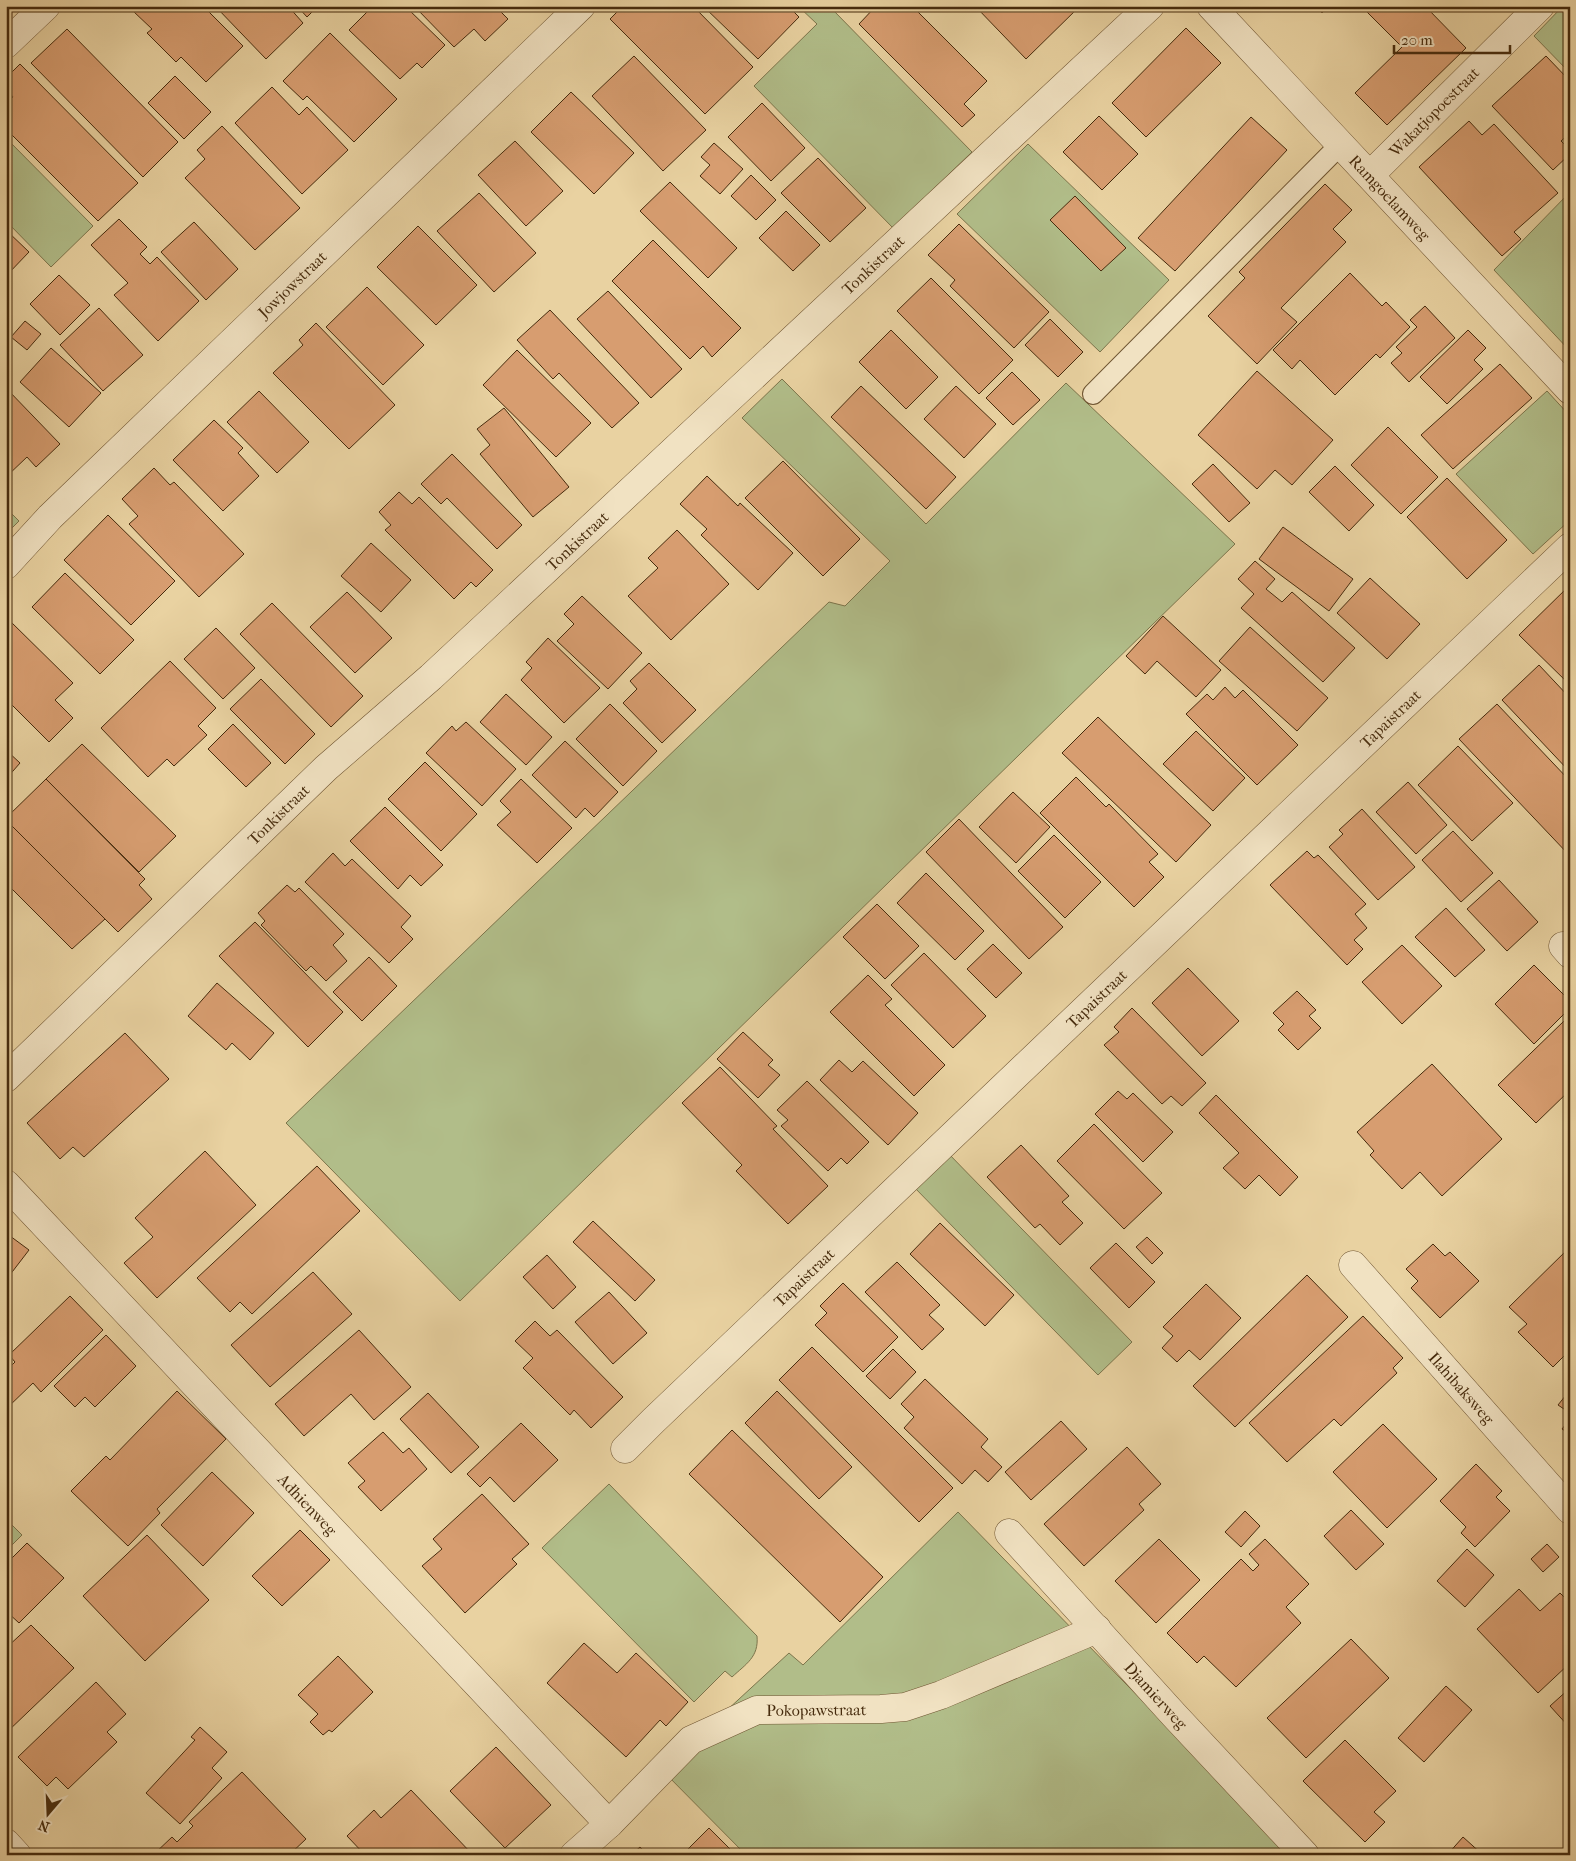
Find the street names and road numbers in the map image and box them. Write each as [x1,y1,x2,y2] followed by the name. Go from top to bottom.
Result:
[1385,63,1483,161] street label: Wakatjopoestraat
[1345,151,1434,245] street label: Ramgoelamweg
[838,231,909,299] street label: Tonkistraat
[253,247,331,323] street label: Jowjowstraat
[542,507,613,575] street label: Tonkistraat
[1356,685,1425,752] street label: Tapaistraat
[244,780,314,849] street label: Tonkistraat
[1062,965,1131,1032] street label: Tapaistraat
[770,1244,839,1311] street label: Tapaistraat
[1425,1348,1498,1428] street label: Ilahibaksweg
[273,1469,341,1540] street label: Adhienweg
[1120,1658,1192,1734] street label: Djamierweg
[766,1700,867,1720] street label: Pokopawstraat

